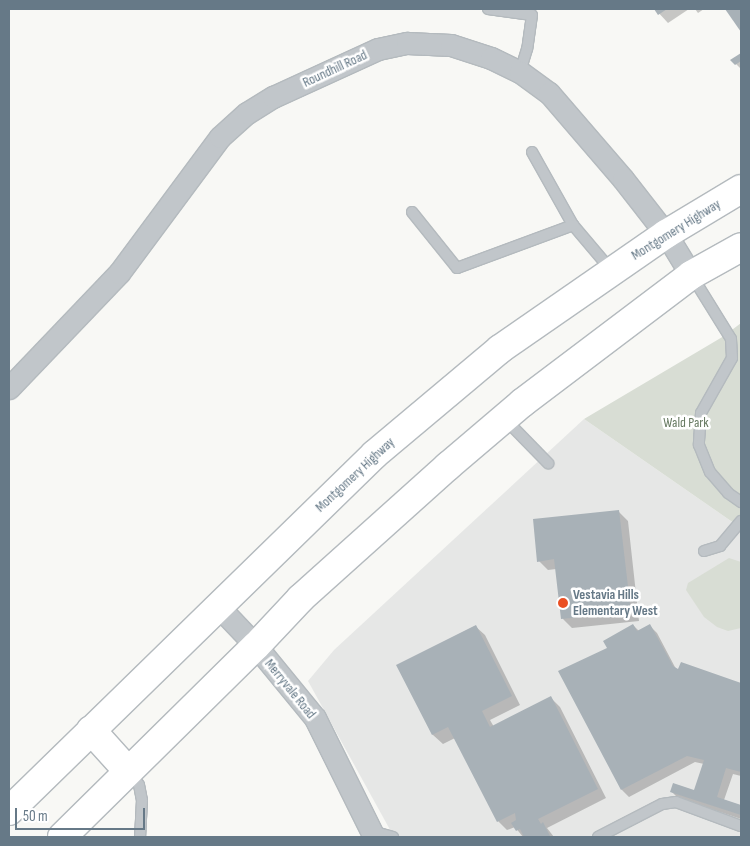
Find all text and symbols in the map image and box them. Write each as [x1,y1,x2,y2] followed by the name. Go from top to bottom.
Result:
[300,47,370,91] street label: Roundhill Road
[628,196,724,264] street label: Montgomery Highway
[663,415,709,431] park label: Wald Park
[312,434,398,516] street label: Montgomery Highway
[573,587,658,620] place label: Vestavia Hills Elementary West
[557,597,569,609] marker: Vestavia Hills Elementary West
[261,656,319,722] street label: Merryvale Road
[18,798,148,830] scale bar
[23,807,48,826] text: 50 m

